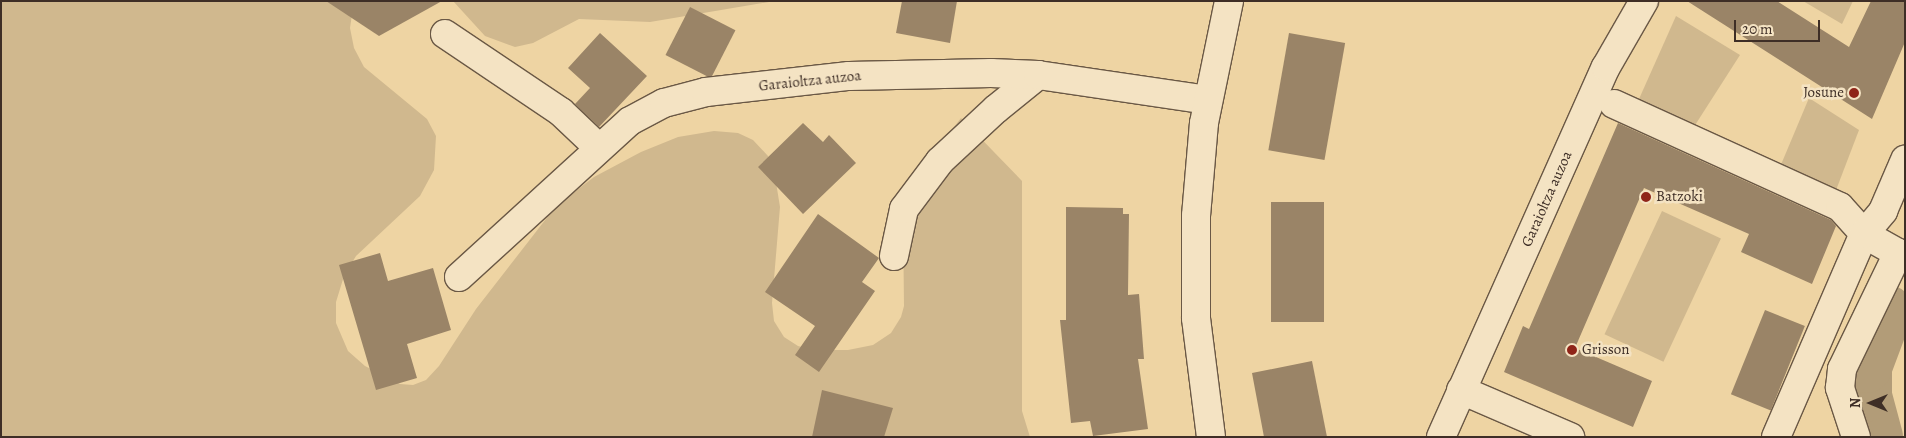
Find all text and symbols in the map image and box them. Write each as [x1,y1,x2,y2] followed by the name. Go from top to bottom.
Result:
[1736,10,1822,42] scale bar
[1742,19,1773,39] text: 20 m
[758,67,862,95] street label: Garaioltza auzoa
[1803,84,1844,102] place label: Josune
[1848,87,1860,99] marker: Josune
[1518,148,1576,250] street label: Garaioltza auzoa
[1656,188,1703,206] place label: Batzoki
[1640,191,1652,203] marker: Batzoki
[1582,341,1629,359] place label: Grisson
[1566,344,1578,356] marker: Grisson
[1846,378,1896,428] north arrow
[1846,398,1865,408] text: N

